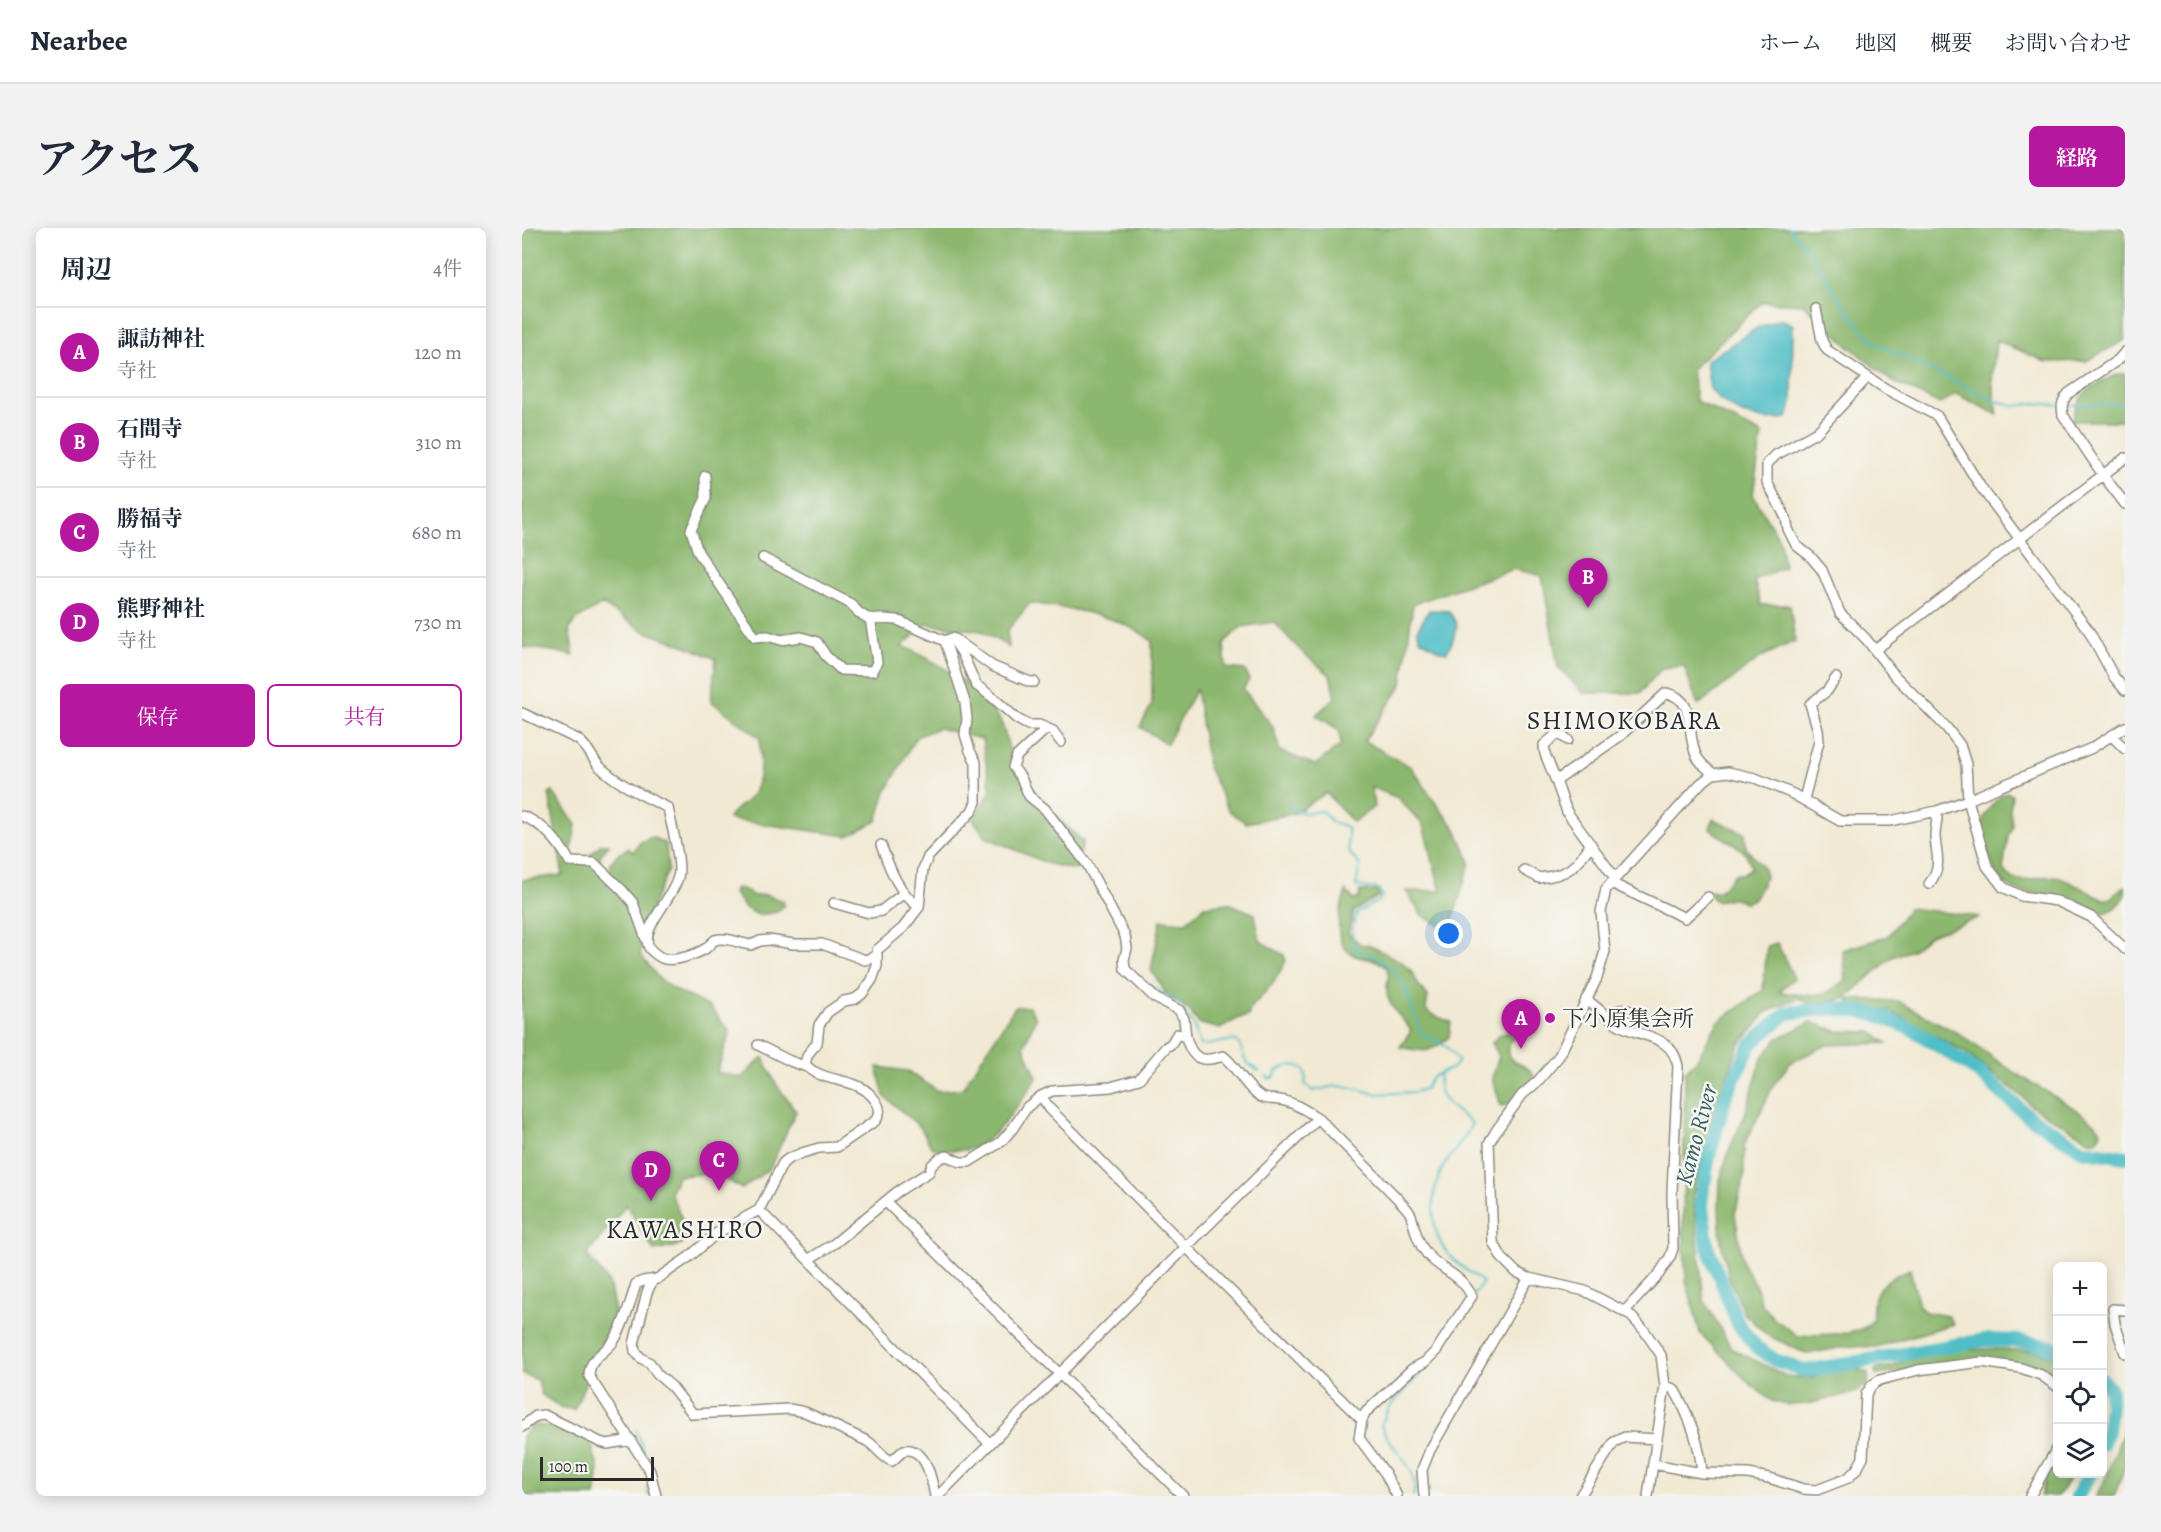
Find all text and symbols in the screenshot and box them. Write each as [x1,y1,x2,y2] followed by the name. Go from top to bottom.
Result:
[30,22,128,60] text: Nearbee
[1759,29,1822,57] text: ホーム
[1855,29,1897,57] text: 地図
[1930,29,1972,57] text: 概要
[2005,29,2131,57] text: お問い合わせ
[2029,126,2125,187] button: 経路
[36,130,203,187] text: アクセス
[60,252,112,287] text: 周辺
[433,255,462,282] text: 4件
[117,324,205,354] text: 諏訪神社
[73,339,86,366] text: A
[414,339,462,366] text: 120 m
[117,357,157,384] text: 寺社
[117,414,183,444] text: 石間寺
[73,429,86,456] text: B
[416,429,462,456] text: 310 m
[117,447,157,474] text: 寺社
[117,504,183,534] text: 勝福寺
[73,519,86,546] text: C
[412,519,462,546] text: 680 m
[117,537,157,564] text: 寺社
[1568,558,1608,608] pin: B
[117,594,205,624] text: 熊野神社
[73,609,86,636] text: D
[414,609,462,636] text: 730 m
[117,627,157,654] text: 寺社
[60,684,255,747] button: 保存
[267,684,462,747] button: 共有
[1527,703,1721,738] district label: SHIMOKOBARA
[1434,919,1463,948] your location
[1502,1000,1540,1049] pin: A
[1562,1004,1694,1034] place label: 下小原集会所
[1543,1011,1557,1025] marker: 下小原集会所
[1667,1080,1725,1189] water label: Kamo River
[700,1142,738,1191] pin: C
[632,1152,670,1201] pin: D
[606,1212,764,1247] district label: KAWASHIRO
[2053,1262,2107,1478] map controls
[2053,1262,2107,1316] button: +
[2053,1316,2107,1370] button: −
[2053,1370,2107,1424] button: locate
[2053,1424,2107,1478] button: layers
[540,1454,654,1482] scale bar
[549,1456,588,1478] text: 100 m

